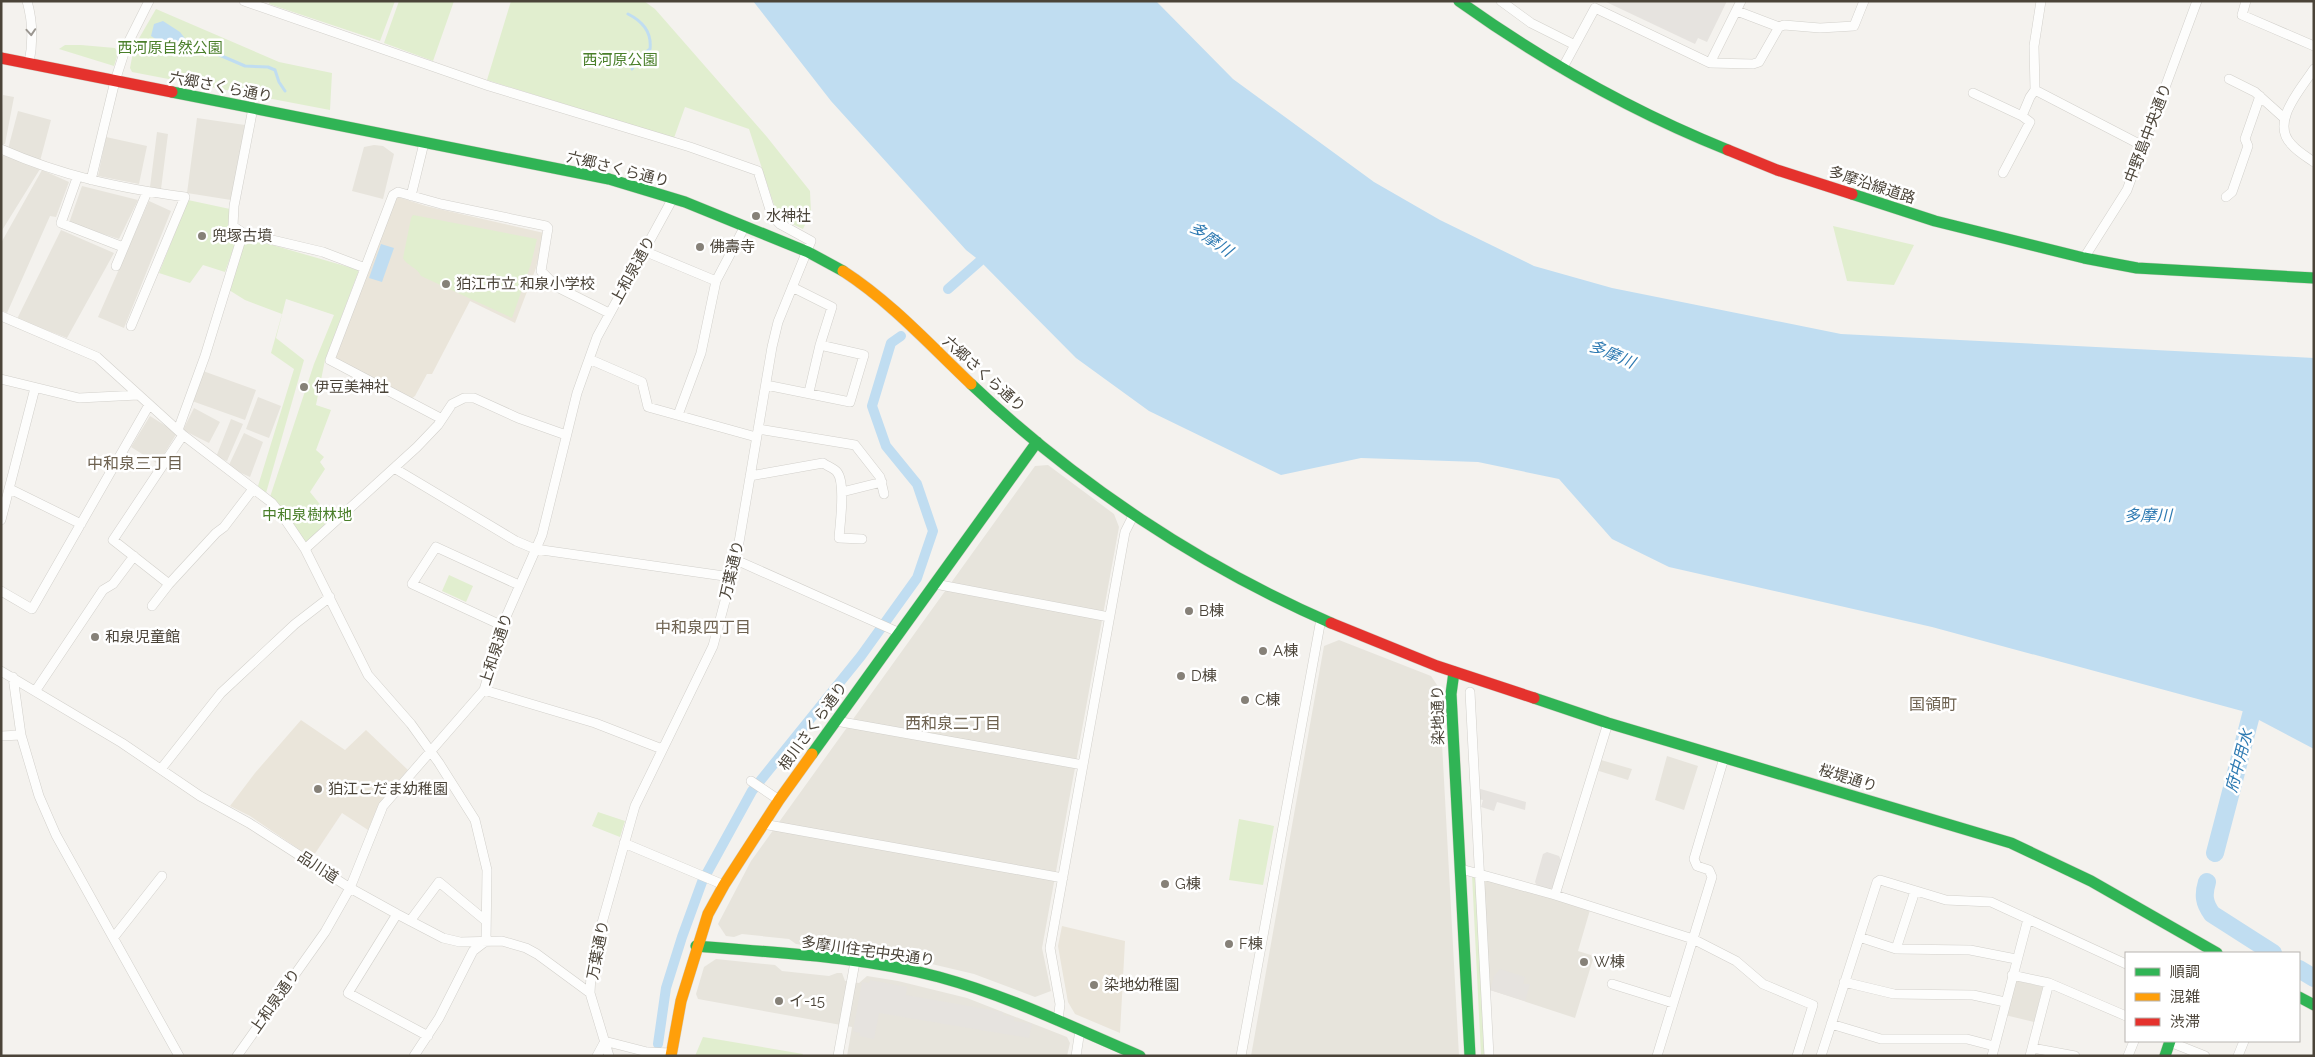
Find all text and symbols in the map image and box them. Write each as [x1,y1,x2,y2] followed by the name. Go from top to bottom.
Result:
[26,29,37,37] one-way arrow
[117,39,223,57] park label: 西河原自然公園
[582,51,658,69] park label: 西河原公園
[168,68,274,106] street label: 六郷さくら通り
[2121,81,2175,185] street label: 中野島中央通り
[565,148,671,190] street label: 六郷さくら通り
[1826,163,1918,207] street label: 多摩沿線道路
[766,207,811,225] place label: 水神社
[750,210,762,222] marker: 水神社
[1186,217,1238,262] water label: 多摩川
[212,227,272,245] place label: 兜塚古墳
[196,230,208,242] marker: 兜塚古墳
[607,233,659,307] street label: 上和泉通り
[710,238,755,256] place label: 佛壽寺
[694,241,706,253] marker: 佛壽寺
[456,275,595,293] place label: 狛江市立 和泉小学校
[440,278,452,290] marker: 狛江市立 和泉小学校
[939,332,1029,416] street label: 六郷さくら通り
[1586,336,1640,373] water label: 多摩川
[314,378,389,396] place label: 伊豆美神社
[298,381,310,393] marker: 伊豆美神社
[87,454,183,473] district label: 中和泉三丁目
[262,506,352,524] park label: 中和泉樹林地
[2124,506,2174,525] water label: 多摩川
[716,539,748,601] street label: 万葉通り
[1199,602,1224,620] place label: B棟
[1183,605,1195,617] marker: B棟
[476,611,516,687] street label: 上和泉通り
[655,618,751,637] district label: 中和泉四丁目
[105,628,180,646] place label: 和泉児童館
[89,631,101,643] marker: 和泉児童館
[1273,642,1298,660] place label: A棟
[1257,645,1269,657] marker: A棟
[1191,667,1217,685] place label: D棟
[1175,670,1187,682] marker: D棟
[775,678,851,774] street label: 根川さくら通り
[1428,685,1448,745] street label: 染地通り
[1255,691,1280,709] place label: C棟
[1239,694,1251,706] marker: C棟
[1909,695,1957,714] district label: 国領町
[905,714,1001,733] district label: 西和泉二丁目
[2222,726,2257,794] water label: 府中用水
[1817,761,1879,795] street label: 桜堤通り
[328,780,448,798] place label: 狛江こだま幼稚園
[312,783,324,795] marker: 狛江こだま幼稚園
[294,847,342,887] street label: 品川道
[1175,875,1201,893] place label: G棟
[1159,878,1171,890] marker: G棟
[583,919,613,981] street label: 万葉通り
[800,933,936,969] street label: 多摩川住宅中央通り
[1239,935,1263,953] place label: F棟
[1223,938,1235,950] marker: F棟
[2125,952,2300,1042] legend
[1594,953,1625,971] place label: W棟
[1578,956,1590,968] marker: W棟
[2170,963,2200,981] text: 順調
[246,965,304,1037] street label: 上和泉通り
[1104,976,1179,994] place label: 染地幼稚園
[1088,979,1100,991] marker: 染地幼稚園
[2170,988,2200,1006] text: 混雑
[789,992,825,1010] place label: イ-15
[773,995,785,1007] marker: イ-15
[2170,1013,2200,1031] text: 渋滞

